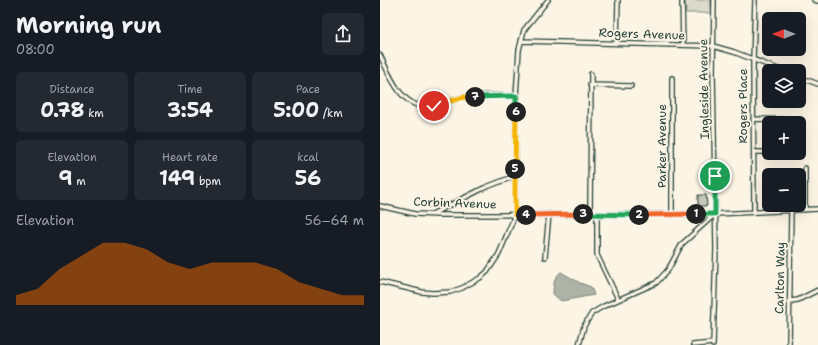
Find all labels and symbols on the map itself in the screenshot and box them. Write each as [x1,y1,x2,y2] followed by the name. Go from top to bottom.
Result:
[762,12,806,56] north arrow
[598,24,686,44] street label: Rogers Avenue
[695,38,713,139] street label: Ingleside Avenue
[735,68,751,143] street label: Rogers Place
[465,87,485,107] pin: 7
[417,89,451,123] pin
[506,102,526,122] pin: 6
[654,104,670,188] street label: Parker Avenue
[505,159,525,179] pin: 5
[698,159,732,193] pin
[413,194,497,212] street label: Corbin Avenue
[573,204,593,224] pin: 3
[686,204,706,224] pin: 1
[516,205,536,225] pin: 4
[629,205,649,225] pin: 2
[771,242,789,314] street label: Carlton Way

